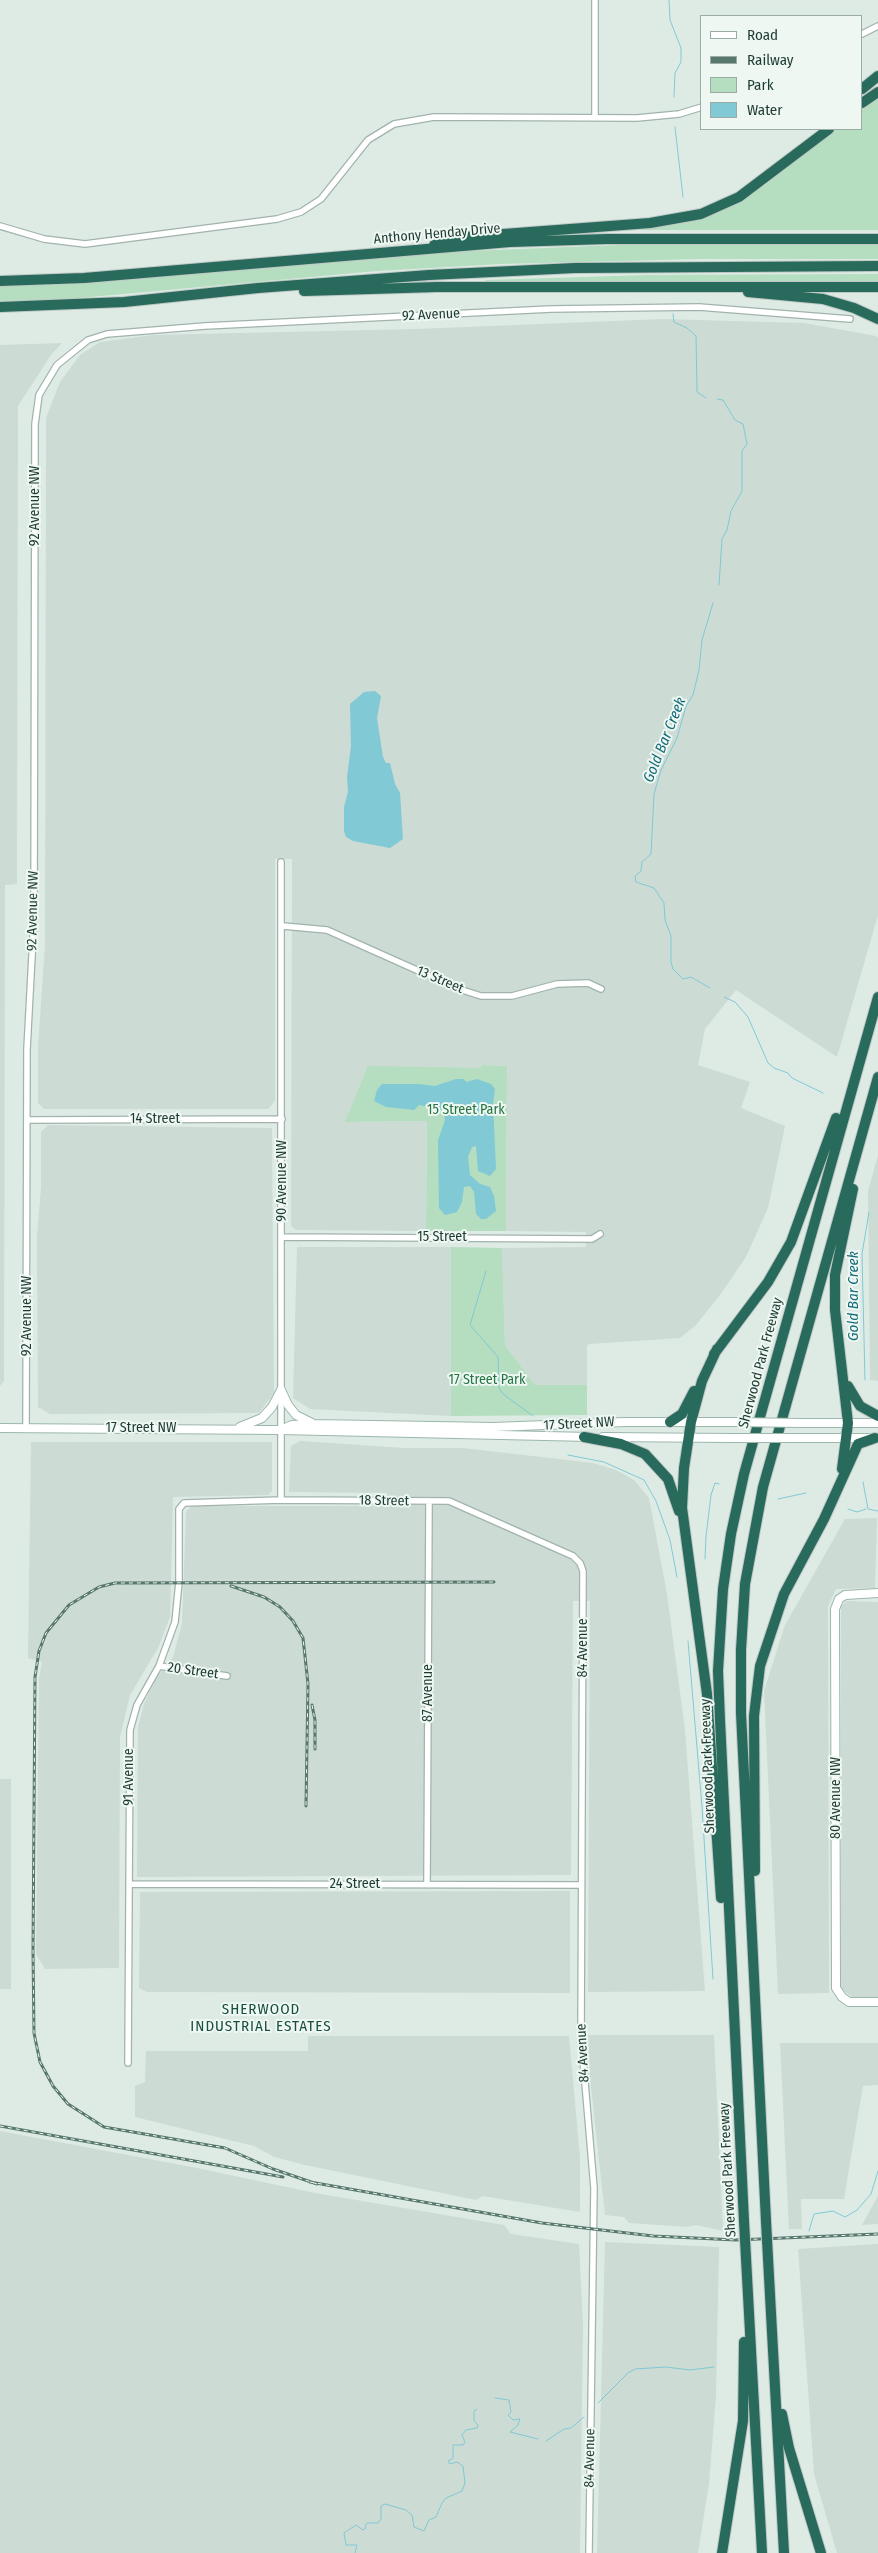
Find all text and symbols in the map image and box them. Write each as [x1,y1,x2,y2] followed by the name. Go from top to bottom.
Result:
[700,15,863,130] legend
[747,26,778,44] text: Road
[747,51,794,69] text: Railway
[747,76,774,94] text: Park
[747,101,782,119] text: Water
[373,220,501,248] street label: Anthony Henday Drive
[402,305,460,325] street label: 92 Avenue
[27,466,43,546] street label: 92 Avenue NW
[640,695,690,785] water label: Gold Bar Creek
[24,871,42,951] street label: 92 Avenue NW
[414,963,466,997] street label: 13 Street
[427,1102,505,1118] park label: 15 Street Park
[130,1111,180,1127] street label: 14 Street
[274,1140,290,1222] street label: 90 Avenue NW
[417,1229,467,1245] street label: 15 Street
[845,1251,863,1341] water label: Gold Bar Creek
[19,1276,35,1356] street label: 92 Avenue NW
[735,1296,787,1430] street label: Sherwood Park Freeway
[449,1372,525,1388] park label: 17 Street Park
[543,1414,615,1434] street label: 17 Street NW
[105,1420,177,1436] street label: 17 Street NW
[359,1492,409,1510] street label: 18 Street
[575,1618,591,1678] street label: 84 Avenue
[166,1659,220,1683] street label: 20 Street
[420,1664,436,1722] street label: 87 Avenue
[697,1698,719,1834] street label: Sherwood Park Freeway
[121,1748,137,1806] street label: 91 Avenue
[828,1757,844,1839] street label: 80 Avenue NW
[330,1876,380,1892] street label: 24 Street
[188,2001,334,2036] district label: SHERWOOD INDUSTRIAL ESTATES
[573,2023,593,2083] street label: 84 Avenue
[716,2102,740,2238] street label: Sherwood Park Freeway
[581,2428,599,2488] street label: 84 Avenue

